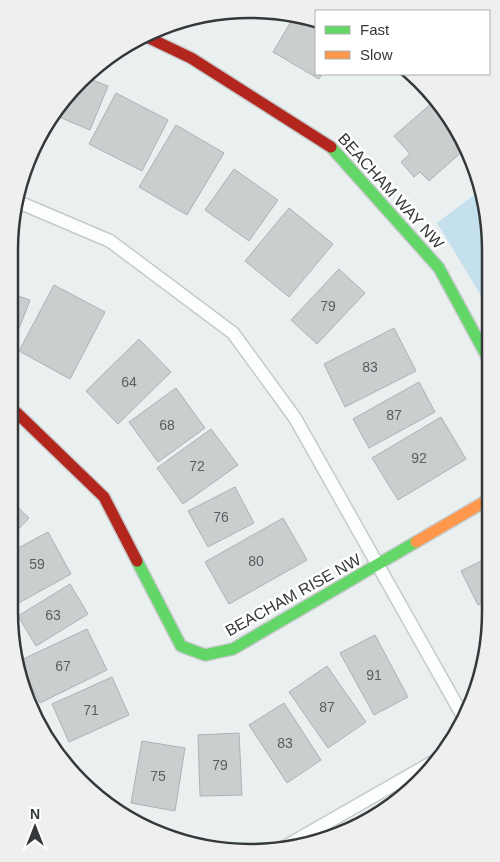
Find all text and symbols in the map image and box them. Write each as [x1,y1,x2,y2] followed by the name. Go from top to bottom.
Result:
[315,10,490,75] legend
[360,21,390,38] text: Fast
[360,46,393,63] text: Slow
[335,130,448,253] street label: BEACHAM WAY NW
[320,298,336,314] house number: 79
[362,359,378,375] house number: 83
[121,374,137,390] house number: 64
[386,407,402,423] house number: 87
[159,417,175,433] house number: 68
[411,450,427,466] house number: 92
[189,458,205,474] house number: 72
[213,509,229,525] house number: 76
[222,550,364,639] street label: BEACHAM RISE NW
[248,553,264,569] house number: 80
[29,556,45,572] house number: 59
[45,607,61,623] house number: 63
[55,658,71,674] house number: 67
[366,667,382,683] house number: 91
[319,699,335,715] house number: 87
[83,702,99,718] house number: 71
[277,735,293,751] house number: 83
[212,757,228,773] house number: 79
[150,768,166,784] house number: 75
[10,802,60,852] north arrow
[30,806,40,822] text: N

